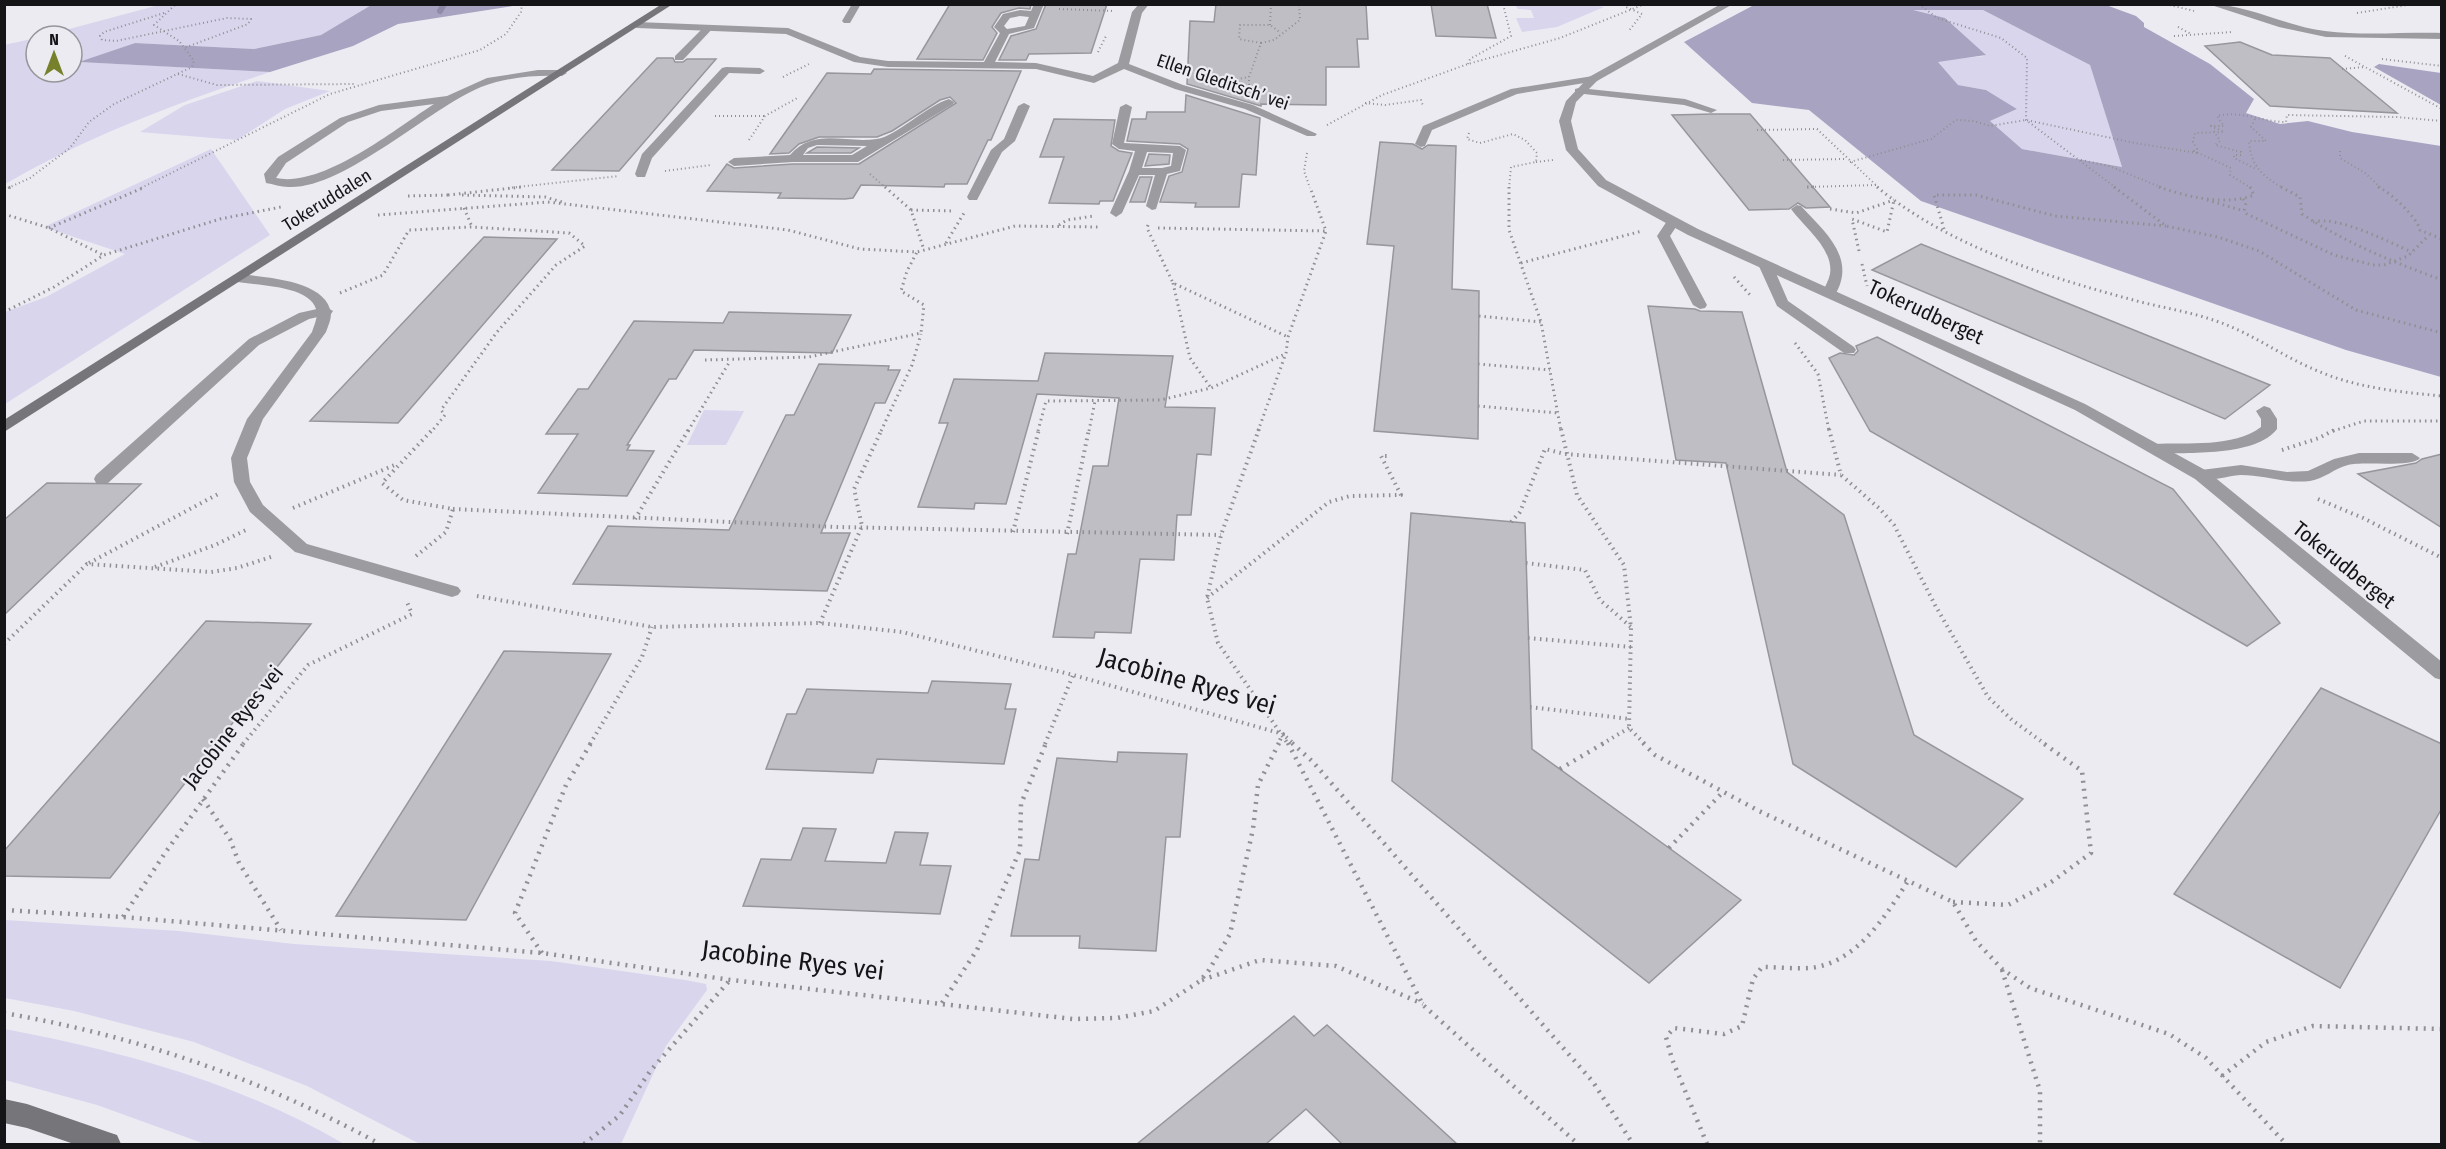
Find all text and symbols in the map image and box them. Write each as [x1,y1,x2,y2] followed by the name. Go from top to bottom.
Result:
[24,24,84,84] north arrow
[49,30,59,49] text: N
[1154,49,1292,115] street label: Ellen Gleditsch’ vei
[279,164,375,236] street label: Tokeruddalen
[1864,274,1988,350] street label: Tokerudberget
[2287,516,2401,614] street label: Tokerudberget
[1094,641,1279,722] street label: Jacobine Ryes vei
[177,661,289,793] street label: Jacobine Ryes vei
[700,934,886,987] street label: Jacobine Ryes vei

